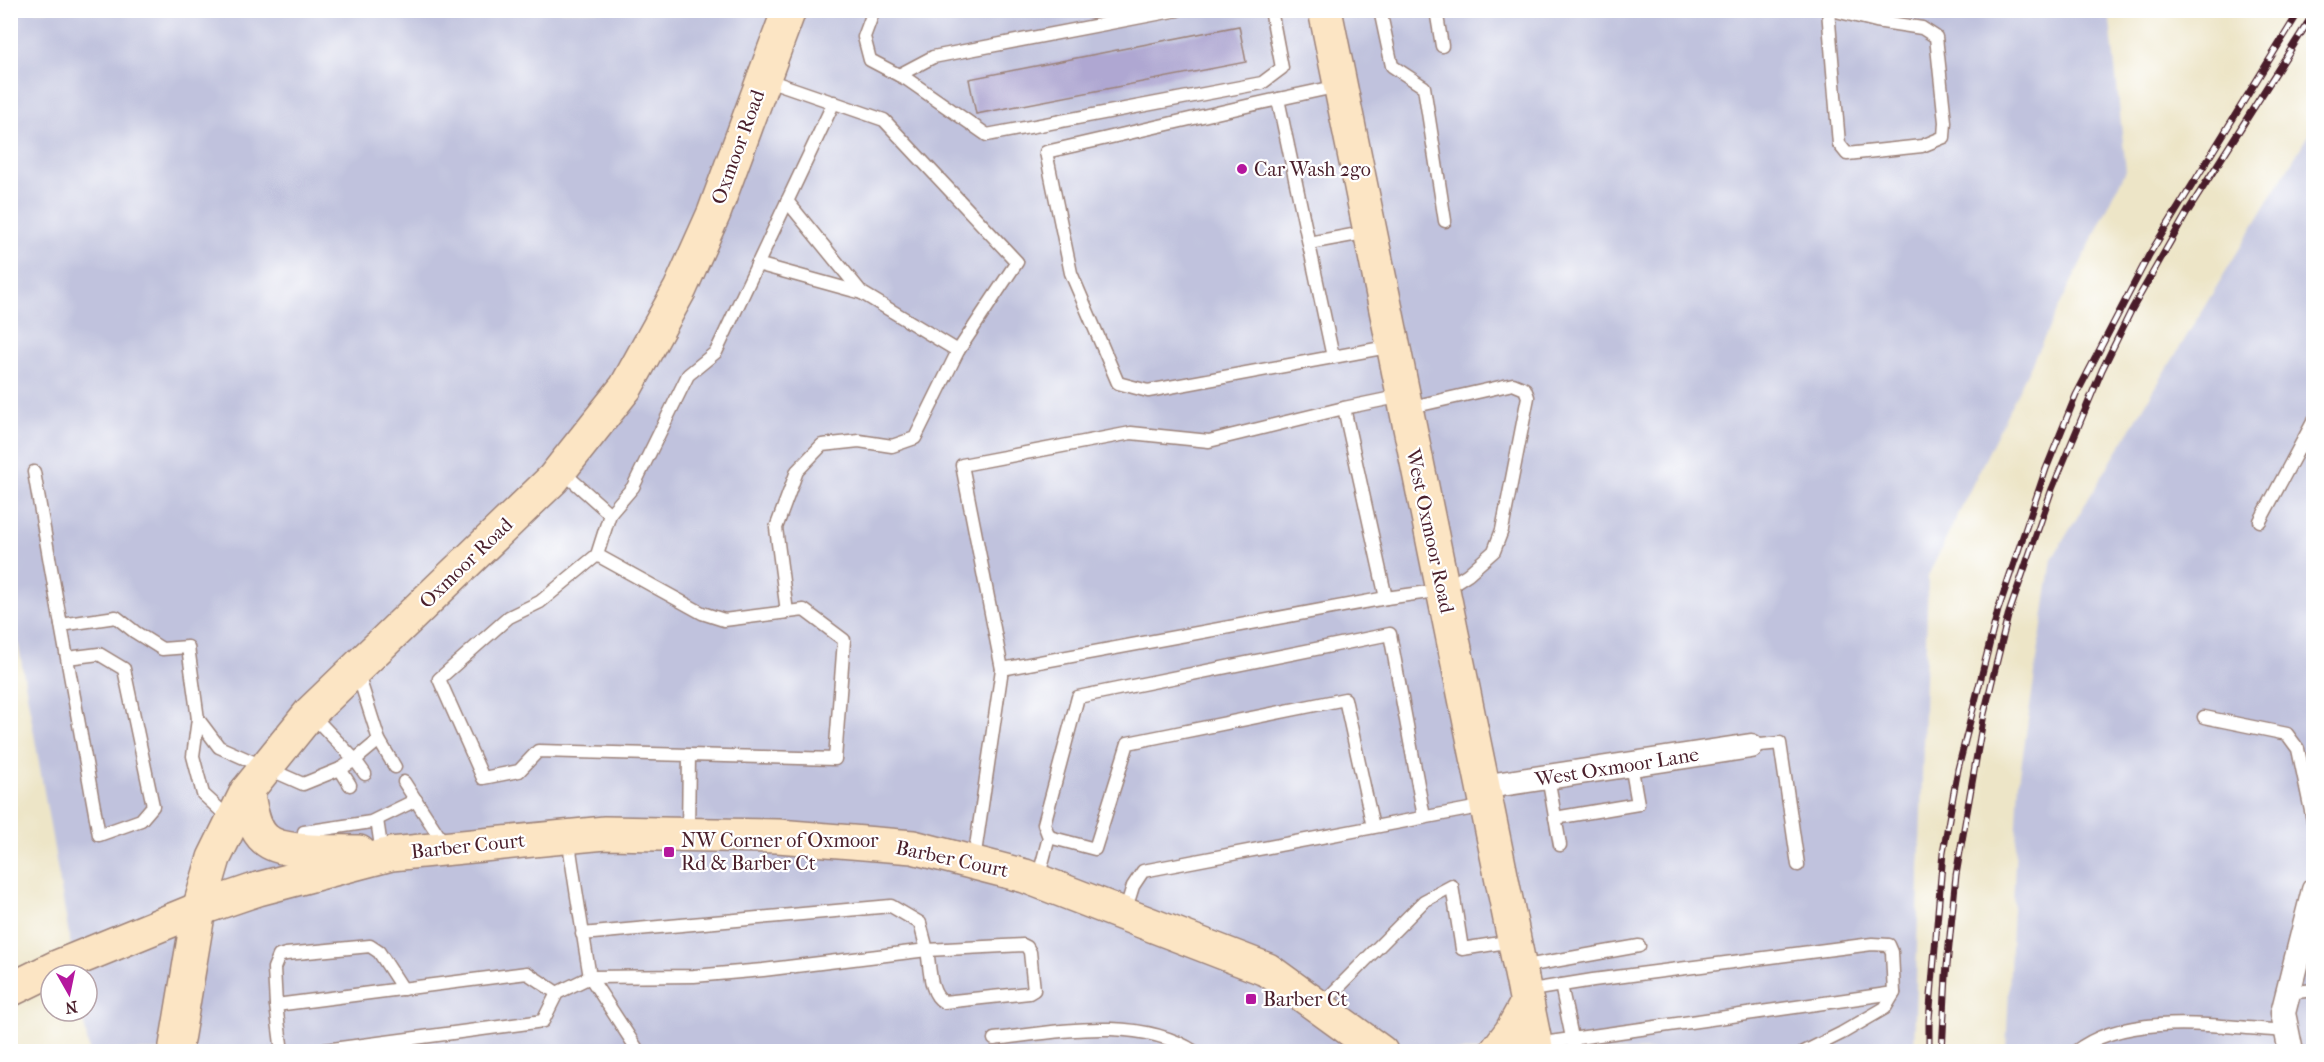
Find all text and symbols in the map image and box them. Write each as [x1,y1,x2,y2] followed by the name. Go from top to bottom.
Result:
[707,86,770,207] street label: Oxmoor Road
[1254,158,1371,181] place label: Car Wash 2go
[1235,162,1249,176] marker: Car Wash 2go
[1401,446,1459,616] street label: West Oxmoor Road
[415,512,518,613] street label: Oxmoor Road
[1532,743,1701,791] street label: West Oxmoor Lane
[410,829,526,863] street label: Barber Court
[681,829,879,875] place label: NW Corner of Oxmoor Rd & Barber Ct
[894,836,1010,882] street label: Barber Court
[662,845,676,859] marker: NW Corner of Oxmoor Rd & Barber Ct
[39,963,99,1023] north arrow
[1263,988,1348,1011] place label: Barber Ct
[1244,992,1258,1006] marker: Barber Ct
[63,997,79,1018] text: N

